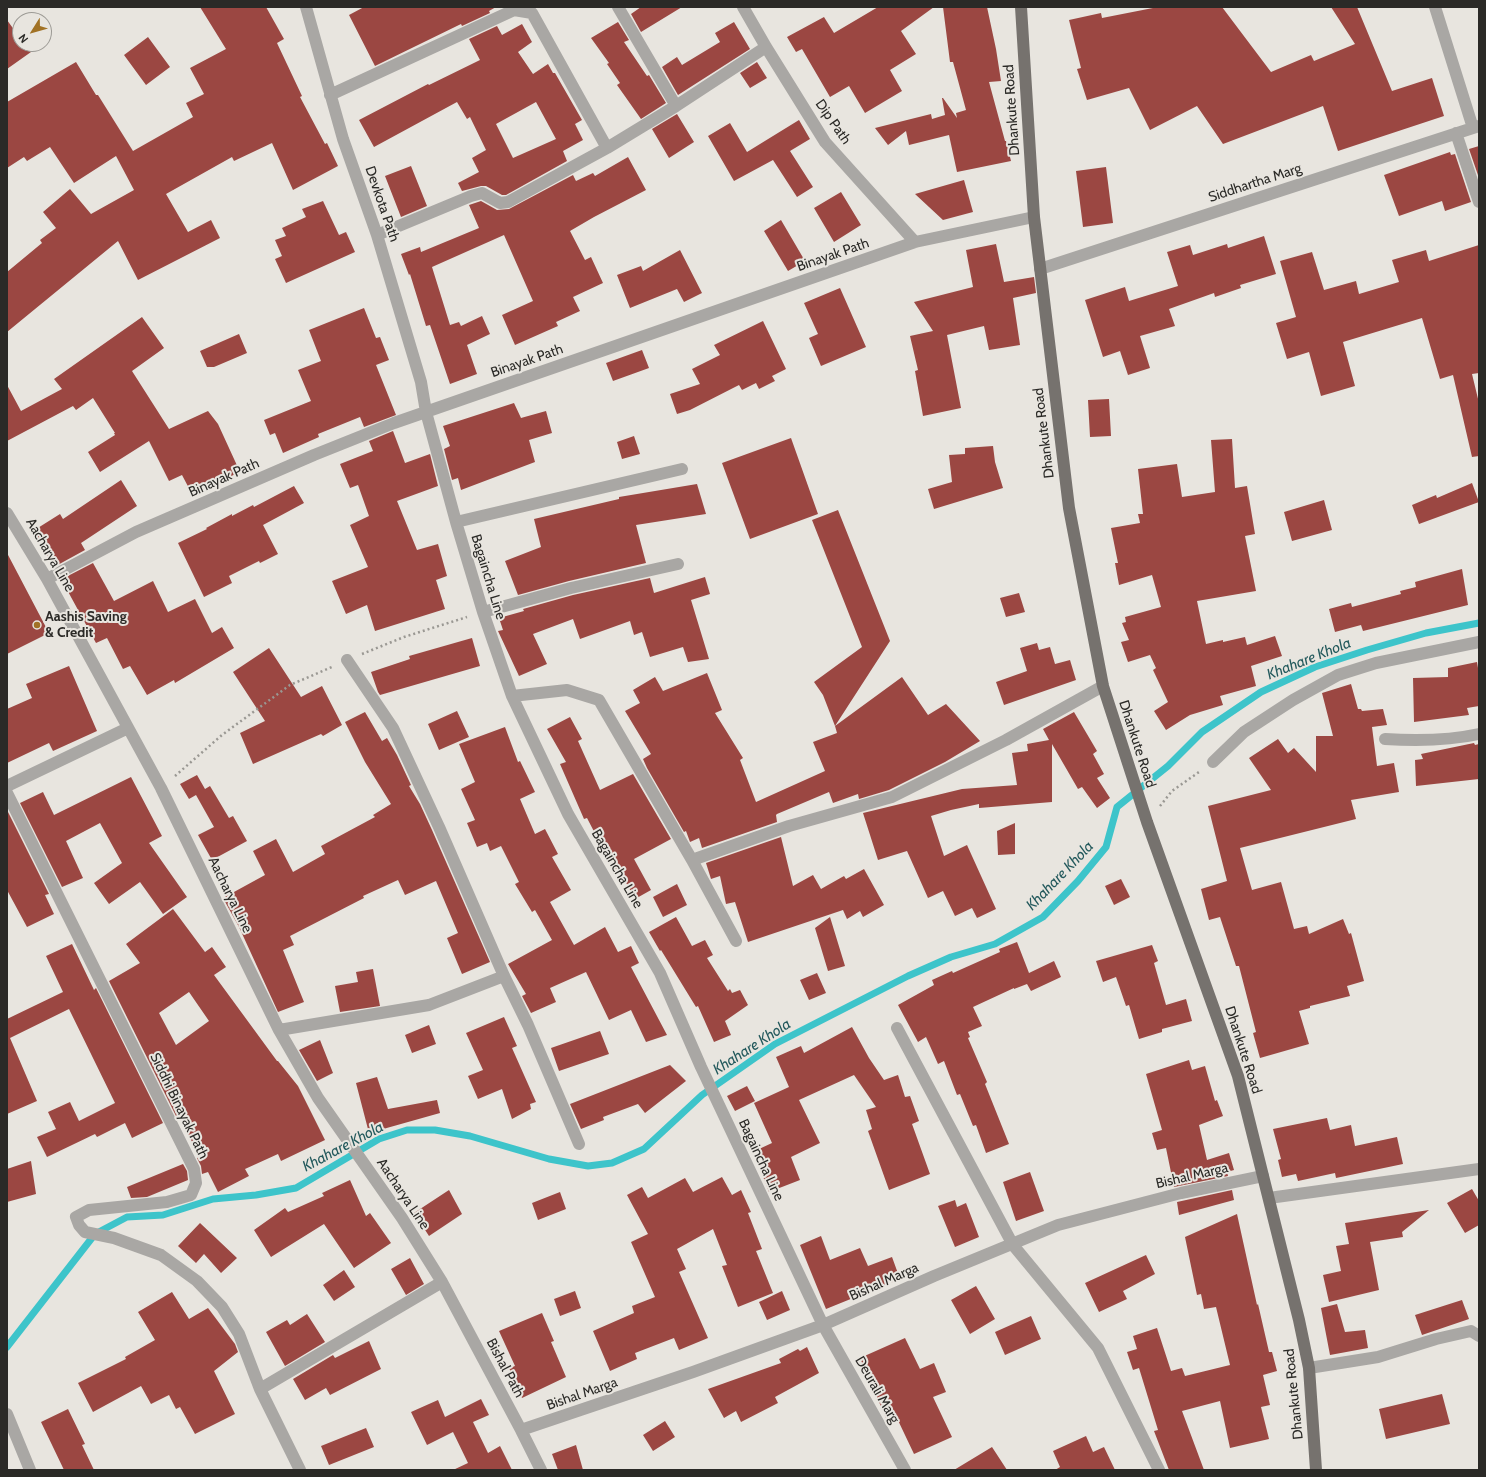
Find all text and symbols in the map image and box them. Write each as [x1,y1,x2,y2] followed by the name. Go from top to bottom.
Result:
[12,12,52,52] north arrow
[15,31,31,46] text: N
[1000,64,1024,156] street label: Dhankute Road
[812,96,854,148] street label: Dip Path
[1206,160,1304,206] street label: Siddhartha Marg
[361,164,403,244] street label: Devkota Path
[795,235,871,275] street label: Binayak Path
[489,341,565,381] street label: Binayak Path
[1030,387,1058,479] street label: Dhankute Road
[186,455,262,501] street label: Binayak Path
[22,515,78,595] street label: Aacharya Line
[467,532,509,622] street label: Bagaincha Line
[45,609,127,642] place label: Aashis Saving & Credit
[32,620,42,630] marker: Aashis Saving & Credit
[1264,634,1354,684] water label: Khahare Khola
[1115,698,1159,790] street label: Dhankute Road
[588,827,646,911] street label: Bagaincha Line
[1023,838,1097,914] water label: Khahare Khola
[204,854,256,936] street label: Aacharya Line
[1221,1004,1265,1096] street label: Dhankute Road
[710,1015,794,1079] water label: Khahare Khola
[146,1050,212,1162] street label: Siddhi Binayak Path
[735,1116,787,1204] street label: Bagaincha Line
[299,1118,387,1176] water label: Khahare Khola
[373,1155,433,1233] street label: Aacharya Line
[1154,1160,1230,1192] street label: Bishal Marga
[847,1259,921,1305] street label: Bishal Marga
[482,1336,528,1400] street label: Bishal Path
[1281,1348,1307,1440] street label: Dhankute Road
[851,1354,903,1426] street label: Deurali Marg
[544,1374,620,1414] street label: Bishal Marga

